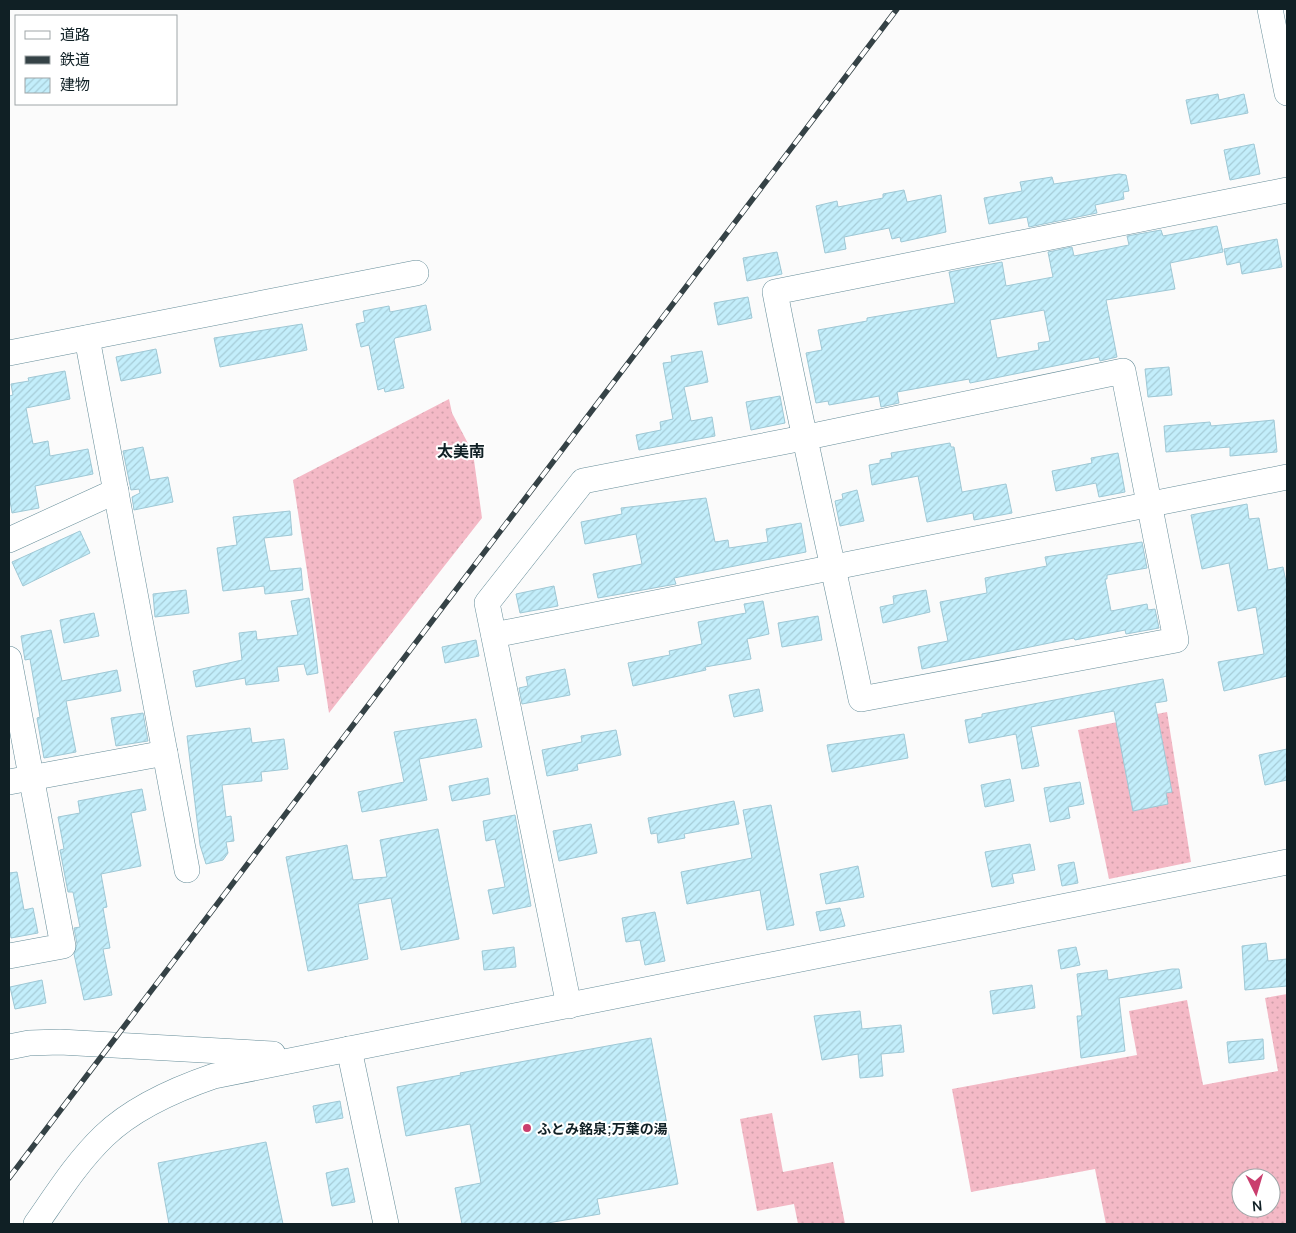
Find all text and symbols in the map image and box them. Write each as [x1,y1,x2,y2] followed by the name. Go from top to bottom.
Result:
[15,15,178,105] legend
[60,24,90,45] text: 道路
[60,49,90,70] text: 鉄道
[60,74,90,95] text: 建物
[437,440,485,462] district label: 太美南
[537,1119,668,1138] place label: ふとみ銘泉;万葉の湯
[521,1122,533,1134] marker: ふとみ銘泉;万葉の湯
[1231,1168,1281,1218] north arrow
[1251,1197,1263,1216] text: N

